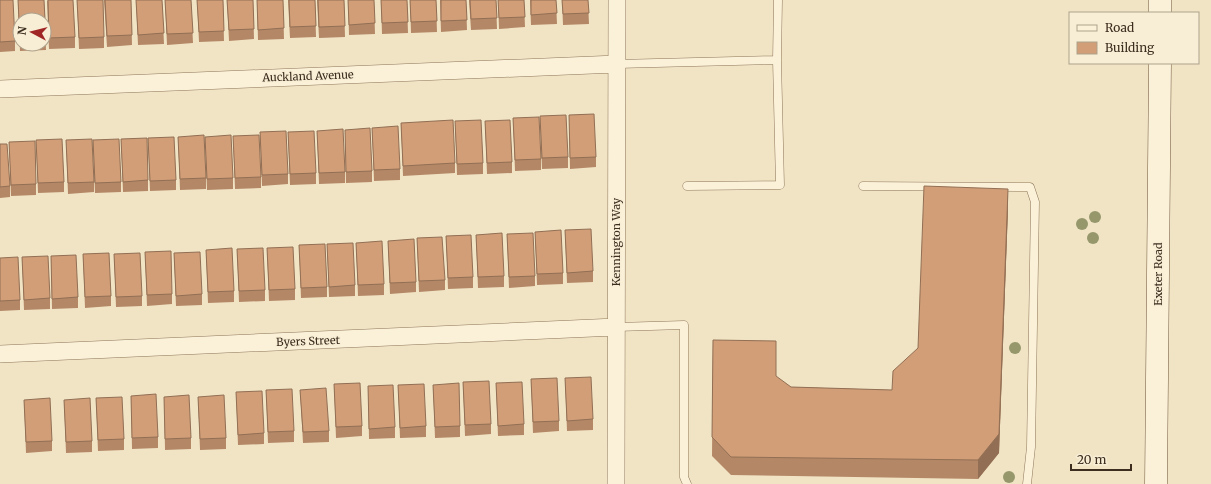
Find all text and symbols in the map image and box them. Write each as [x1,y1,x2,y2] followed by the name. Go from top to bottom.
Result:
[12,12,52,52] north arrow
[1069,12,1199,64] legend
[1105,20,1134,35] text: Road
[15,25,30,36] text: N
[1105,40,1155,55] text: Building
[261,67,354,85] street label: Auckland Avenue
[609,197,623,286] street label: Kennington Way
[1151,242,1165,306] street label: Exeter Road
[276,333,341,349] street label: Byers Street
[1071,446,1131,472] scale bar
[1077,452,1106,467] text: 20 m

